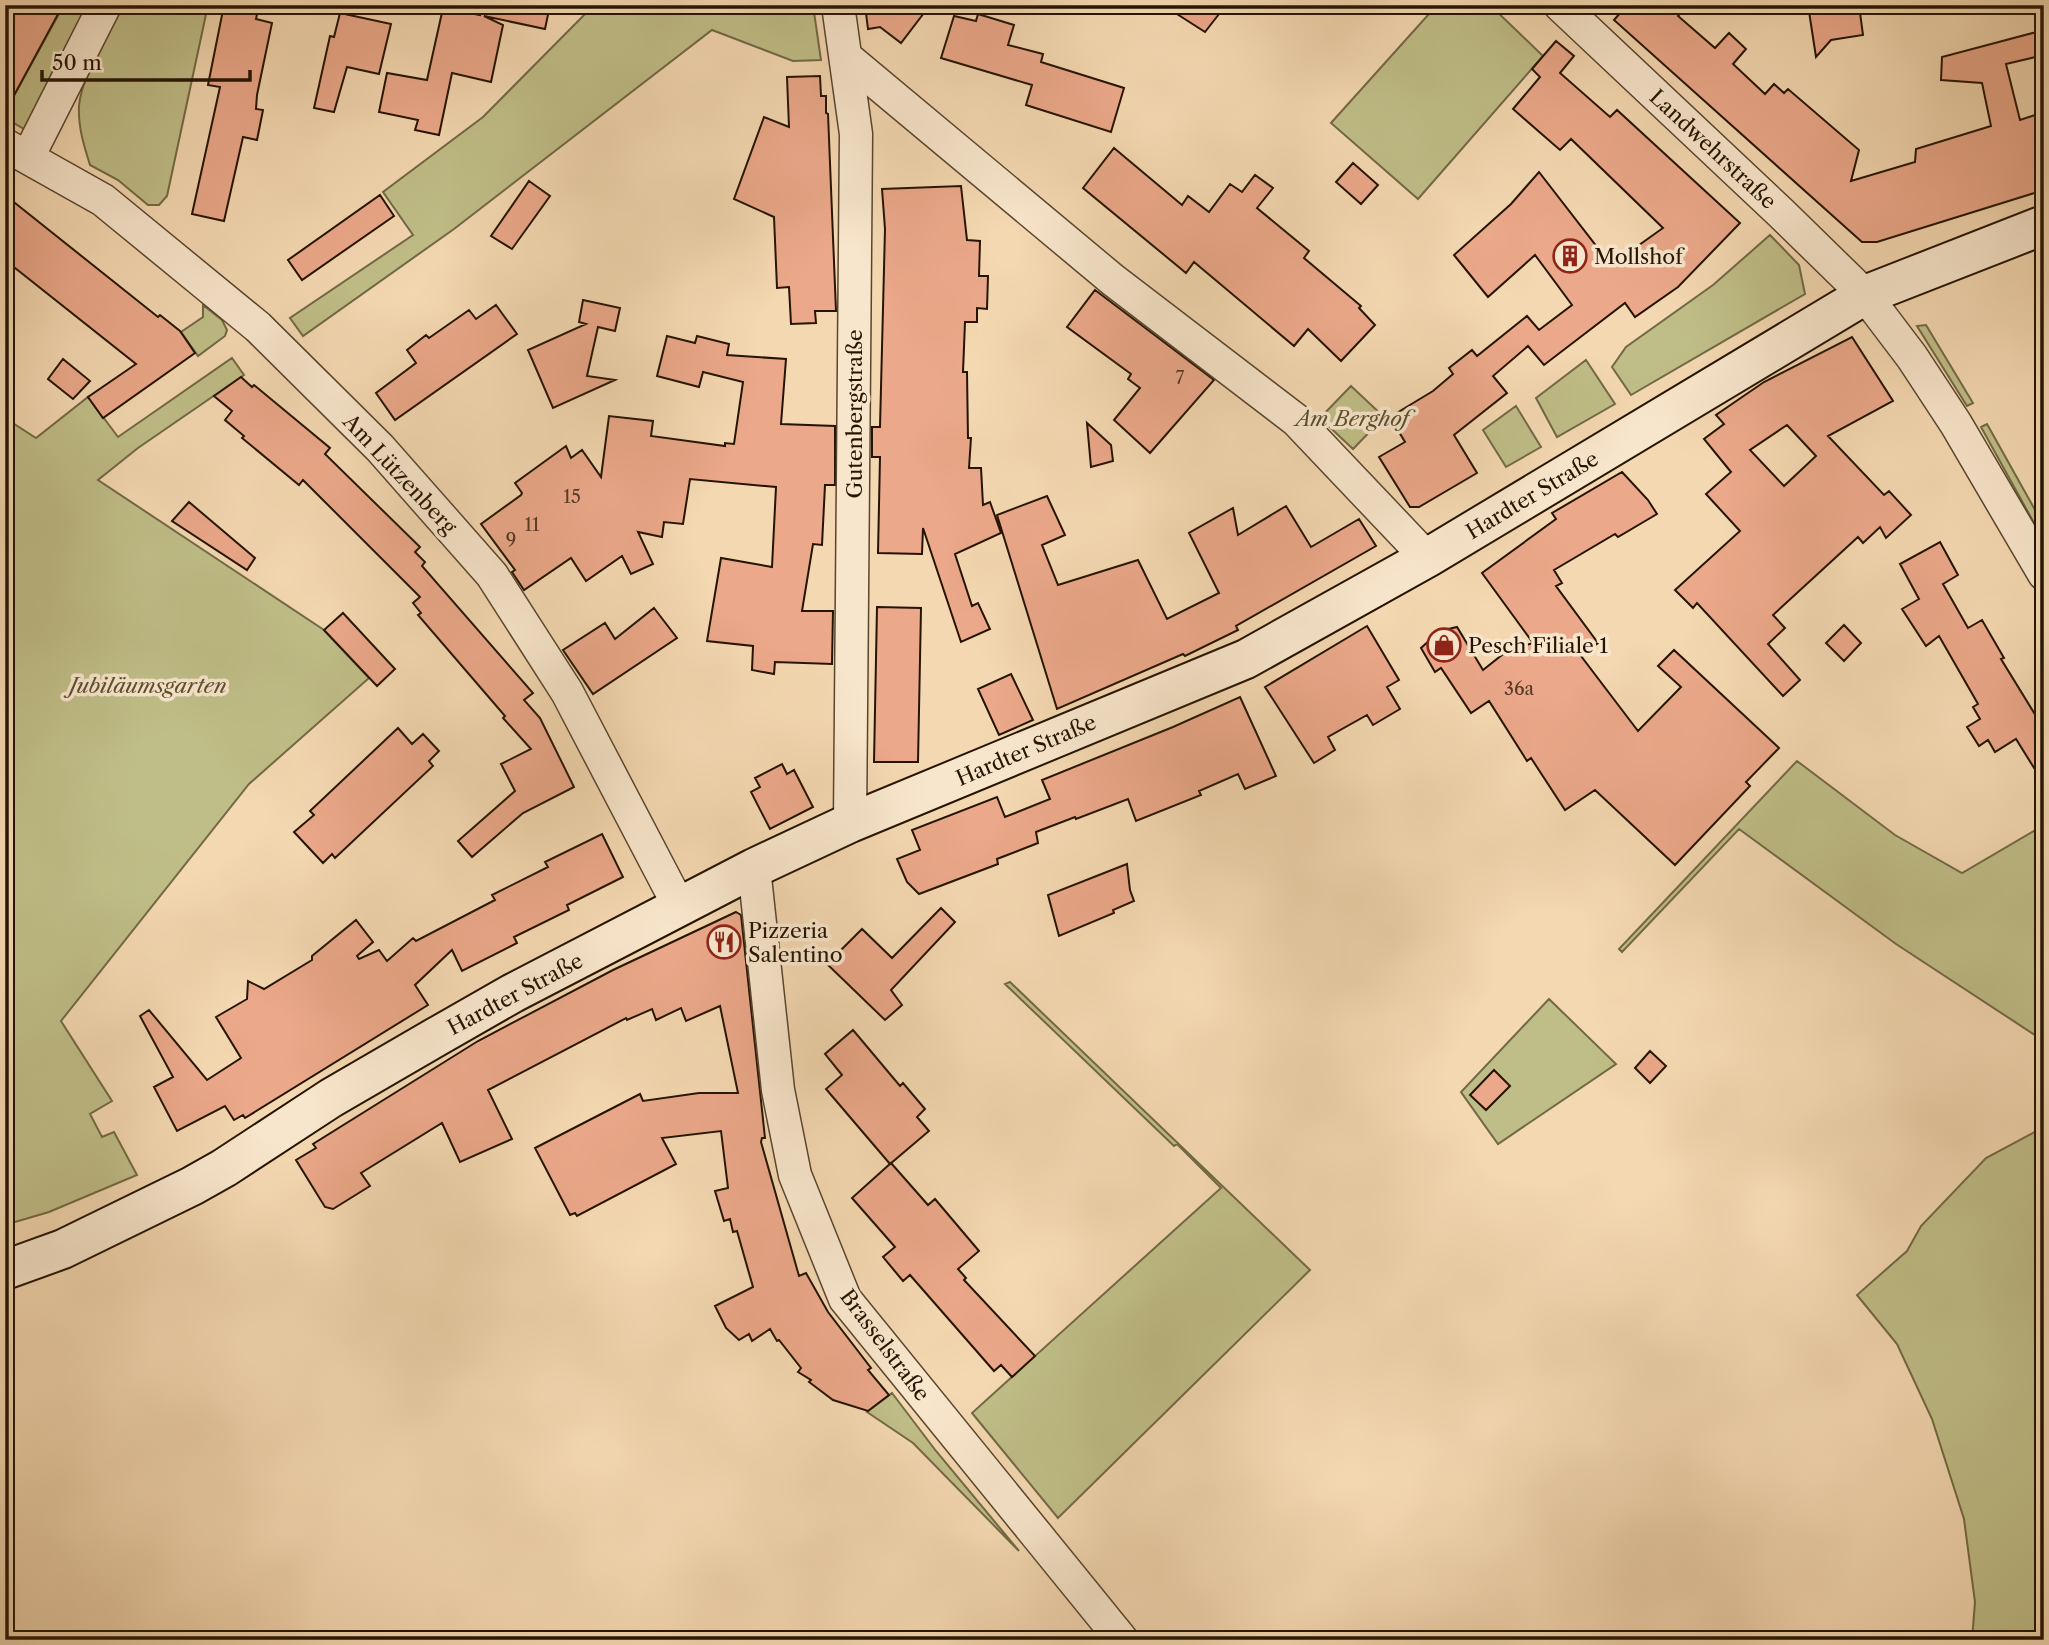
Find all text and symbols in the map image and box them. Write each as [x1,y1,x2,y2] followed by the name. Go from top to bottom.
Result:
[42,38,250,82] scale bar
[52,50,102,75] text: 50 m
[1645,84,1781,214] street label: Landwehrstraße
[1551,237,1589,275] building icon: Mollshof
[1594,244,1685,269] place label: Mollshof
[842,329,867,499] street label: Gutenbergstraße
[1176,367,1185,389] house number: 7
[1293,406,1416,431] park label: Am Berghof
[337,408,462,540] street label: Am Lützenberg
[1461,446,1603,544] street label: Hardter Straße
[563,486,581,508] house number: 15
[524,514,540,536] house number: 11
[506,529,516,551] house number: 9
[1425,626,1463,664] shop icon: Pesch Filiale 1
[1468,633,1608,658] place label: Pesch Filiale 1
[63,673,227,698] park label: Jubiläumsgarten
[1504,678,1534,700] house number: 36a
[952,709,1100,791] street label: Hardter Straße
[748,918,843,967] place label: Pizzeria Salentino
[705,923,743,961] restaurant icon: Pizzeria Salentino
[443,948,587,1040] street label: Hardter Straße
[835,1284,935,1406] street label: Brasselstraße

